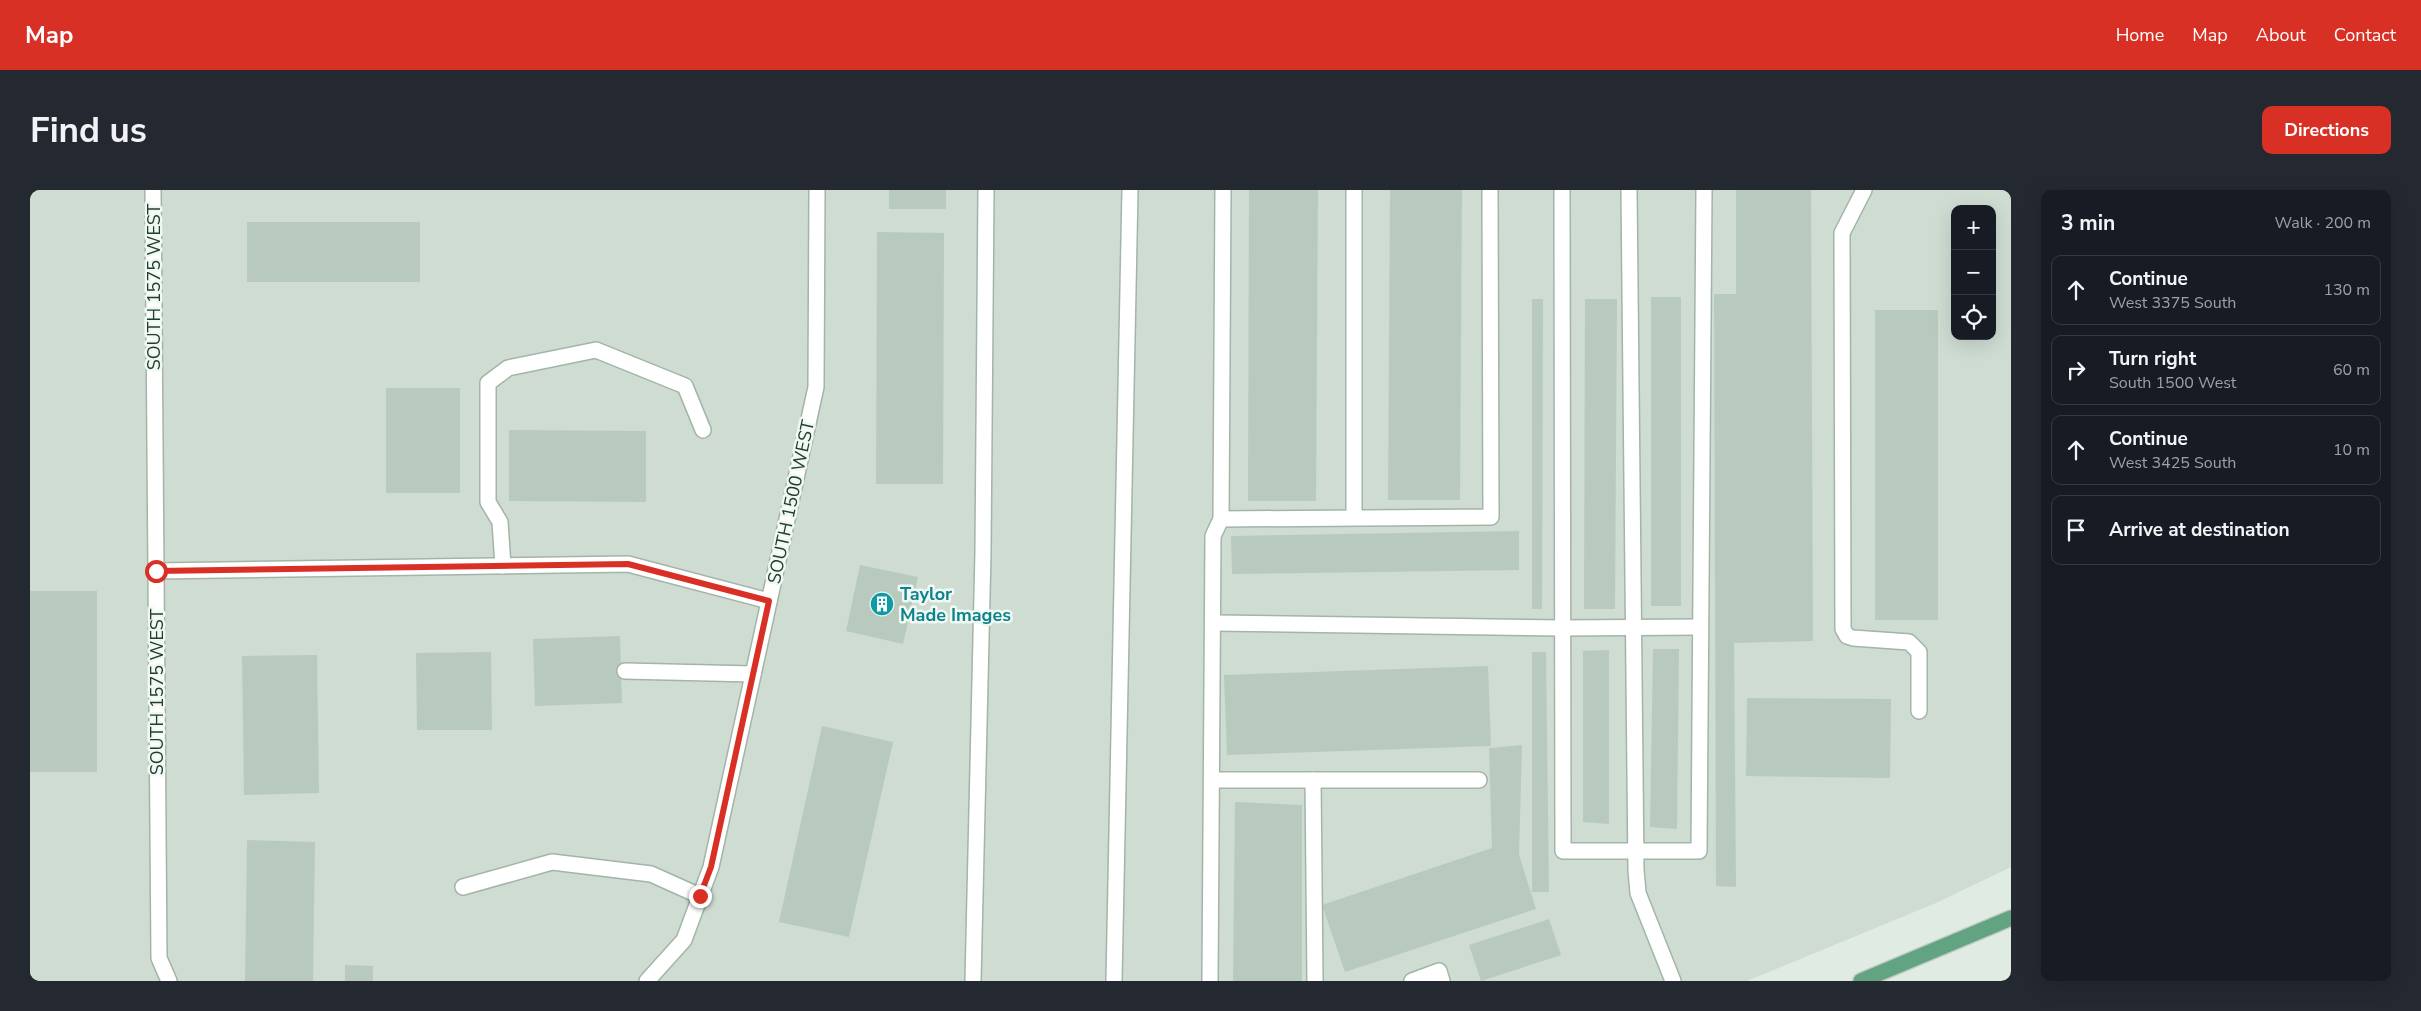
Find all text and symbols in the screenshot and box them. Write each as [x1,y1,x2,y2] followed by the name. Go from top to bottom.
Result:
[25,19,73,51] text: Map
[2116,23,2164,47] text: Home
[2192,23,2228,47] text: Map
[2256,23,2306,47] text: About
[2334,23,2396,47] text: Contact
[2262,106,2391,154] button: Directions
[30,107,147,154] text: Find us
[142,203,166,370] street label: SOUTH 1575 WEST
[1951,205,1996,340] map controls
[1951,205,1996,250] button: +
[2061,209,2115,237] text: 3 min
[2275,212,2371,234] text: Walk · 200 m
[1951,250,1996,295] button: −
[2109,266,2188,292] text: Continue
[2062,276,2090,304] icon: ahead
[2323,279,2370,301] text: 130 m
[2109,292,2236,314] text: West 3375 South
[1951,295,1996,340] button: locate
[2109,346,2196,372] text: Turn right
[2062,356,2090,384] icon: right
[2333,359,2370,381] text: 60 m
[2109,372,2236,394] text: South 1500 West
[762,418,820,586] street label: SOUTH 1500 WEST
[2109,426,2188,452] text: Continue
[2062,436,2090,464] icon: ahead
[2333,439,2370,461] text: 10 m
[2109,452,2236,474] text: West 3425 South
[2062,516,2090,544] icon: arrive
[2109,517,2290,543] text: Arrive at destination
[145,560,168,583] route start
[900,582,1011,627] place label: Taylor Made Images
[869,591,895,617] building icon: Taylor Made Images
[145,608,169,775] street label: SOUTH 1575 WEST
[689,885,712,908] route end

